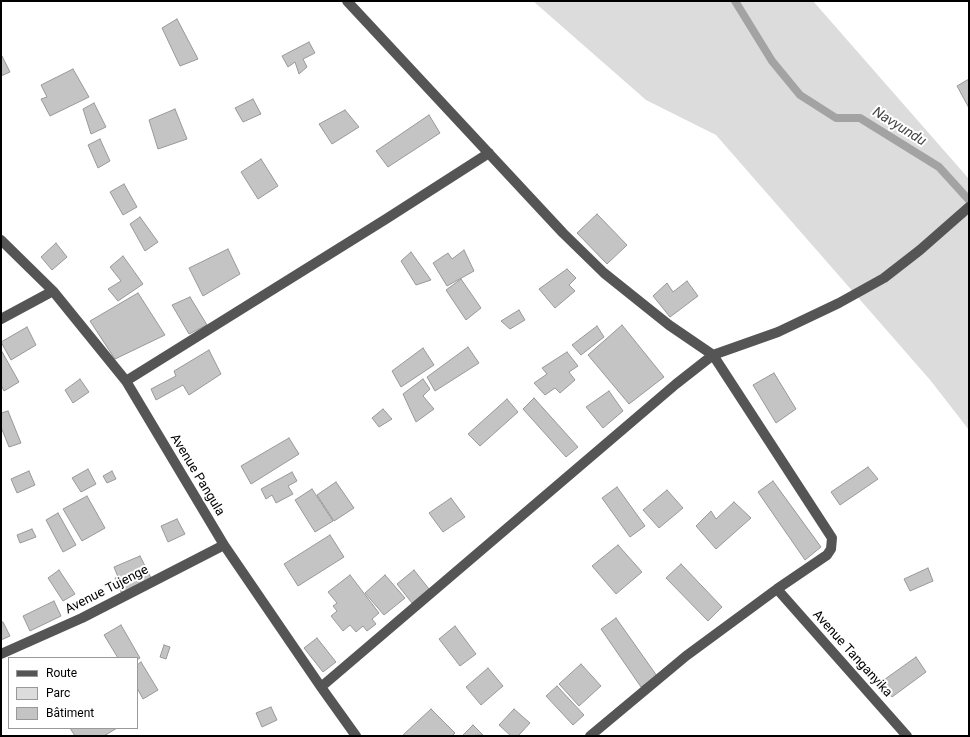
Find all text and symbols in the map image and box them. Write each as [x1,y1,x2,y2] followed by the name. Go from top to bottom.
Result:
[869,104,929,150] water label: Navyundu
[166,431,228,519] street label: Avenue Pangula
[63,562,151,618] street label: Avenue Tujenge
[809,607,895,701] street label: Avenue Tanganyika
[8,657,138,729] legend
[46,666,77,680] text: Route
[46,686,70,700] text: Parc
[46,706,94,720] text: Bâtiment

